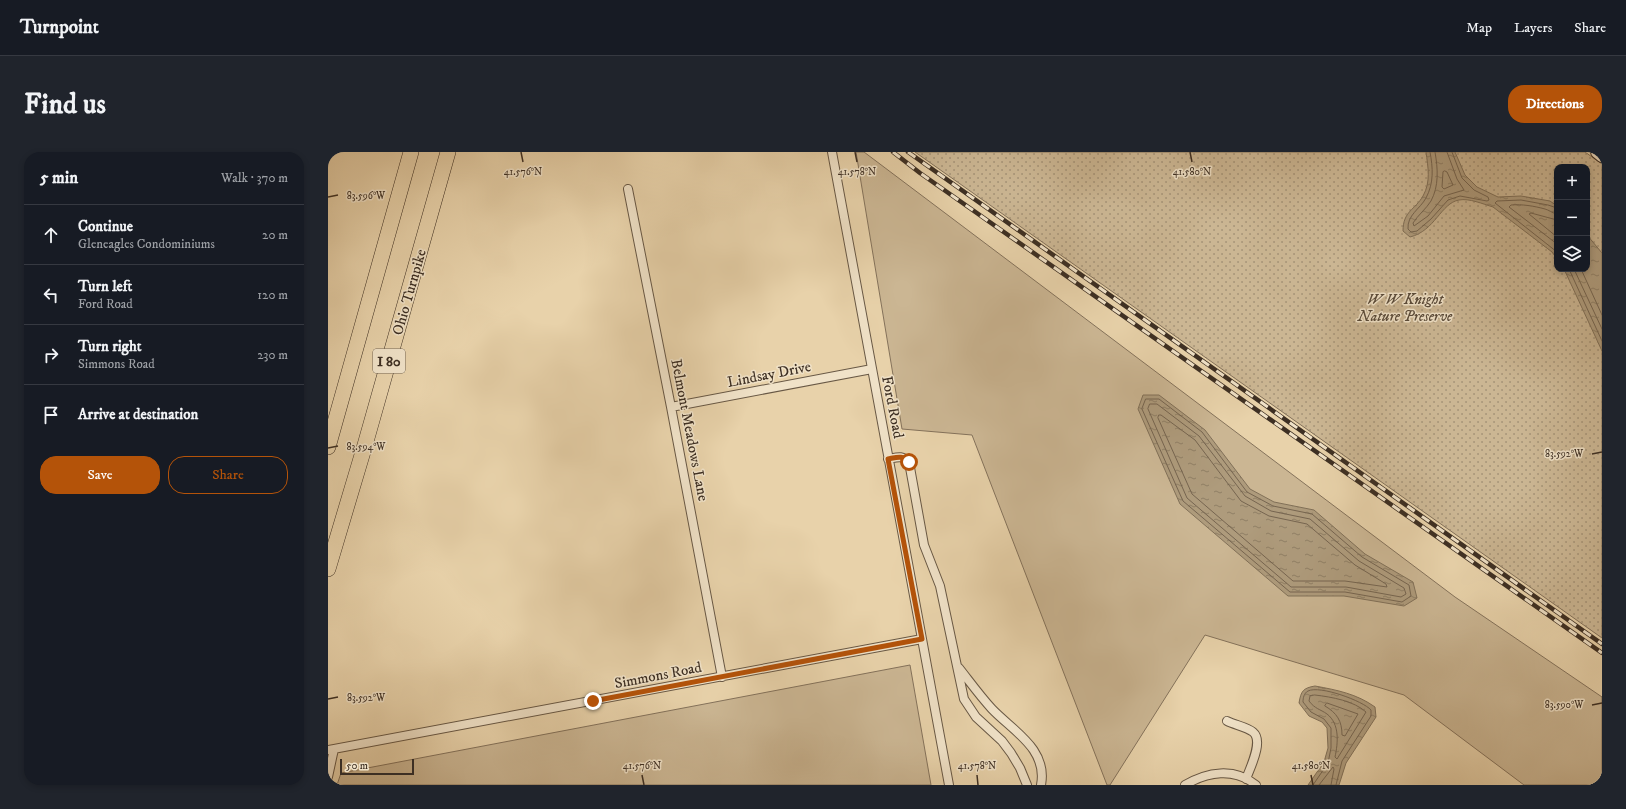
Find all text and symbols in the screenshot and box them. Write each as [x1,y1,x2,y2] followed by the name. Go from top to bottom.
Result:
[20,16,99,39] text: Turnpoint
[1466,19,1492,37] text: Map
[1514,19,1552,37] text: Layers
[1574,19,1606,37] text: Share
[1508,85,1602,123] button: Directions
[24,87,106,122] text: Find us
[1554,164,1590,272] map controls
[1554,164,1590,200] button: +
[504,166,542,178] text: 41.576°N
[838,166,876,178] text: 41.578°N
[1173,166,1211,178] text: 41.580°N
[40,167,78,189] text: 5 min
[221,170,288,186] text: Walk · 370 m
[347,190,386,202] text: 83.596°W
[1554,200,1590,236] button: −
[78,217,133,236] text: Continue
[40,224,62,246] icon: ahead
[262,227,288,243] text: 20 m
[78,236,215,252] text: Gleneagles Condominiums
[1554,236,1590,272] button: layers
[388,247,431,337] street label: Ohio Turnpike
[78,277,132,296] text: Turn left
[40,284,62,306] icon: left
[257,287,288,303] text: 120 m
[1357,290,1453,326] park label: W W Knight Nature Preserve
[78,296,133,312] text: Ford Road
[78,337,141,356] text: Turn right
[40,344,62,366] icon: right
[257,347,288,363] text: 230 m
[373,349,405,373] road number: I 80
[78,356,155,372] text: Simmons Road
[666,357,713,503] street label: Belmont Meadows Lane
[726,357,813,392] street label: Lindsay Drive
[877,374,908,440] street label: Ford Road
[40,404,62,426] icon: arrive
[78,405,198,424] text: Arrive at destination
[346,441,386,453] text: 83.594°W
[1545,448,1584,460] text: 83.592°W
[900,453,918,471] route start
[40,456,160,494] button: Save
[168,456,288,494] button: Share
[613,658,704,693] street label: Simmons Road
[347,692,386,704] text: 83.592°W
[584,692,602,710] route end
[1545,699,1584,711] text: 83.590°W
[340,757,414,776] scale bar
[346,759,368,773] text: 50 m
[623,760,661,772] text: 41.576°N
[958,760,996,772] text: 41.578°N
[1292,760,1330,772] text: 41.580°N

